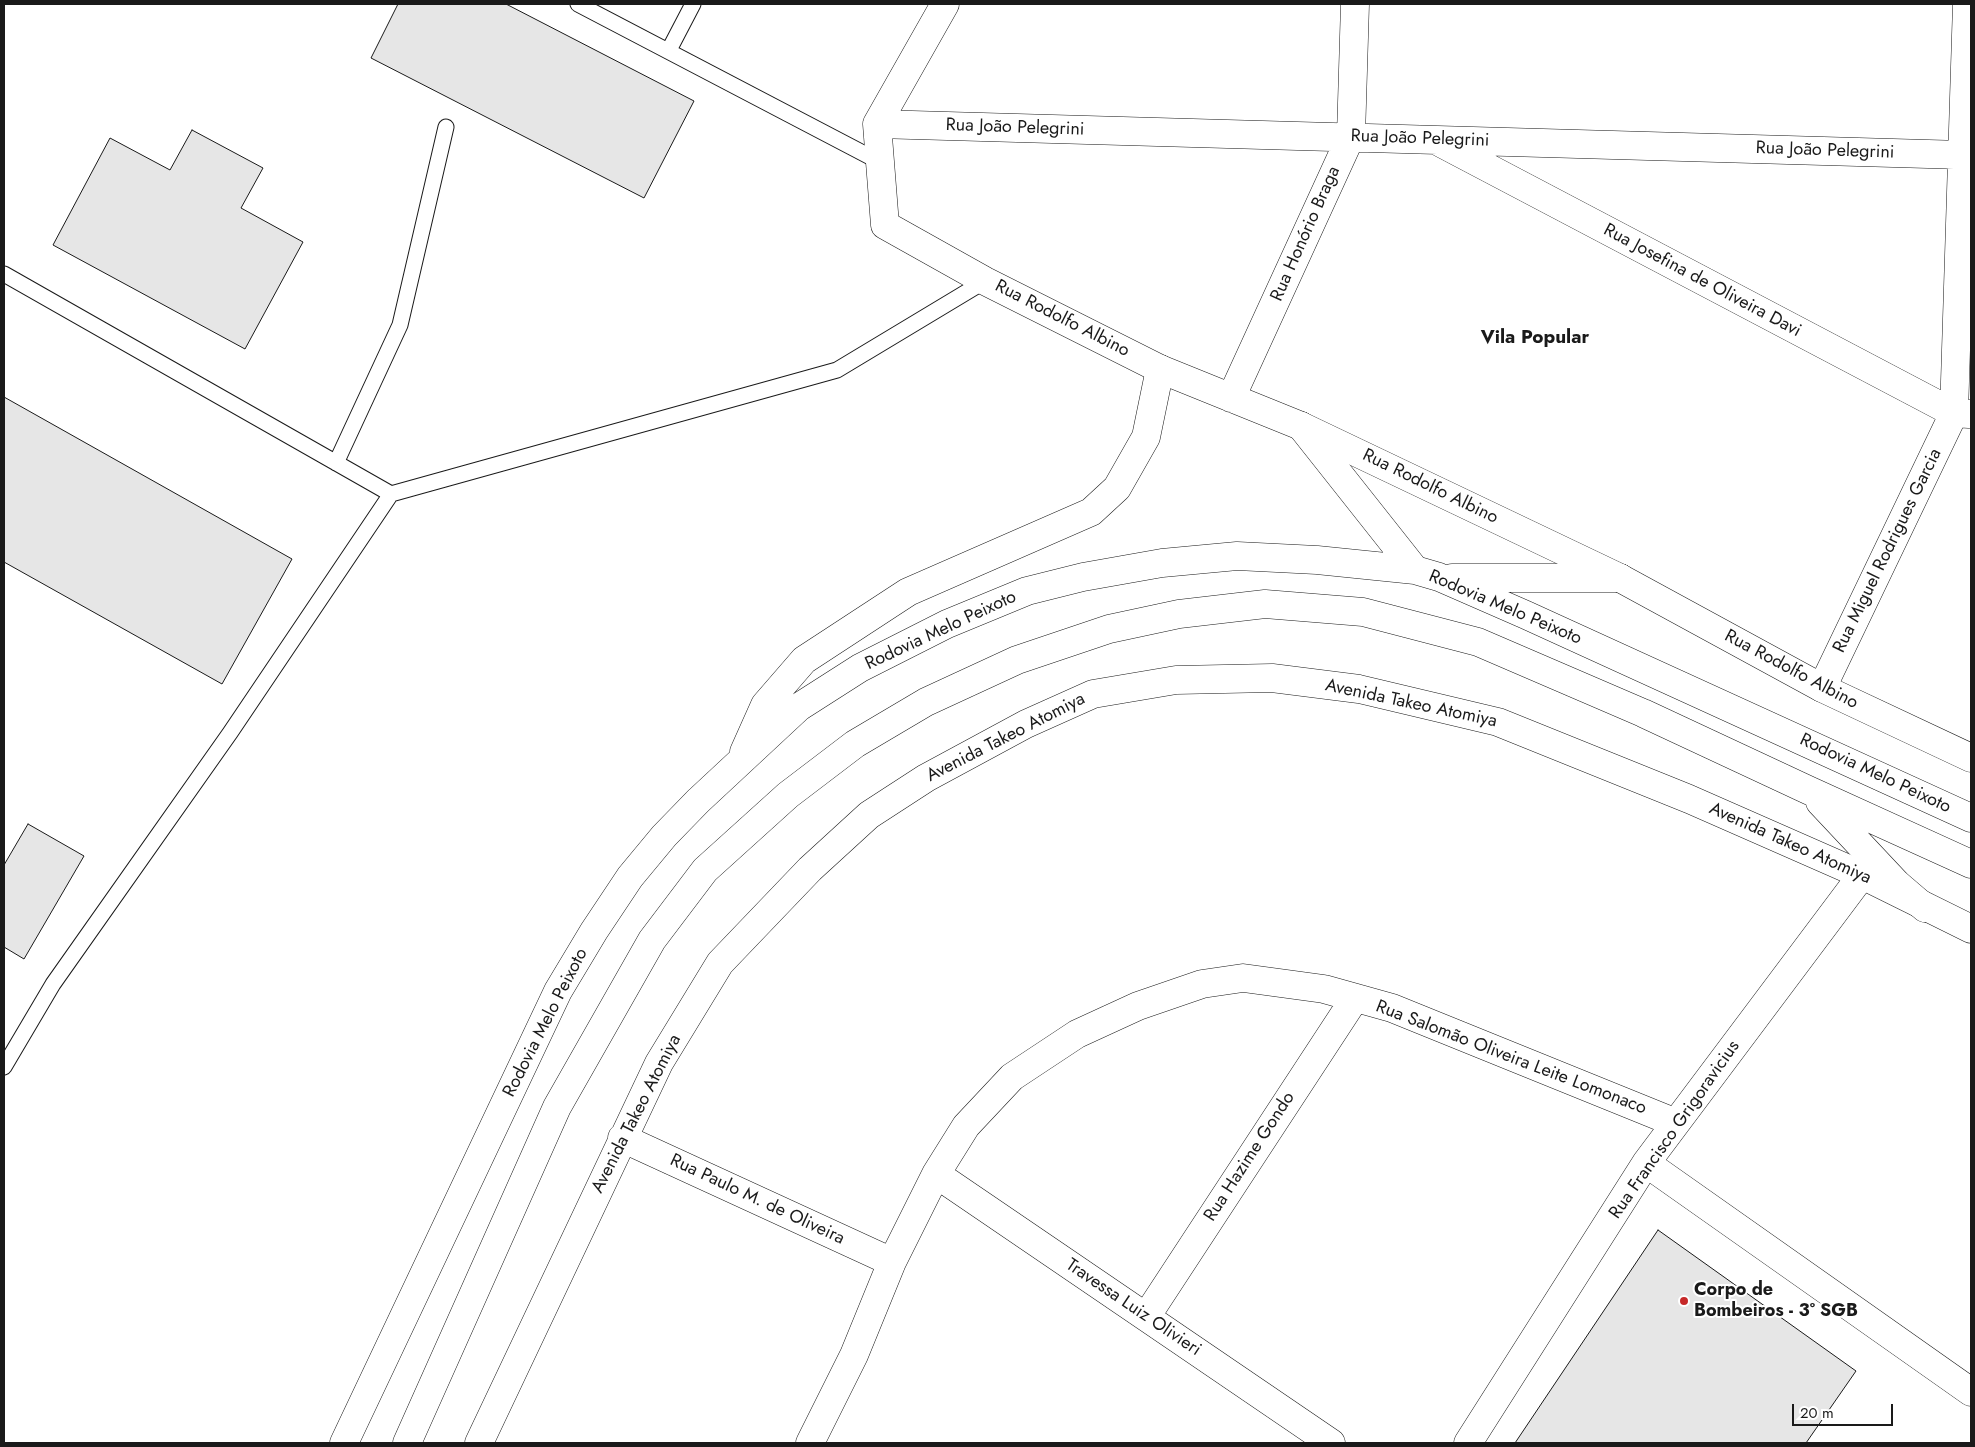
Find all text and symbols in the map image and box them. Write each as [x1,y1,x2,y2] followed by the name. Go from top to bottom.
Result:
[945,115,1085,141] street label: Rua João Pelegrini
[1350,126,1490,152] street label: Rua João Pelegrini
[1755,138,1895,164] street label: Rua João Pelegrini
[1267,163,1345,305] street label: Rua Honório Braga
[1599,220,1805,342] street label: Rua Josefina de Oliveira Davi
[991,276,1133,362] street label: Rua Rodolfo Albino
[1481,327,1589,349] district label: Vila Popular
[1359,445,1501,529] street label: Rua Rodolfo Albino
[1829,445,1947,657] street label: Rua Miguel Rodrigues Garcia
[1425,566,1585,650] street label: Rodovia Melo Peixoto
[862,587,1020,675] street label: Rodovia Melo Peixoto
[1720,626,1862,714] street label: Rua Rodolfo Albino
[1323,675,1499,733] street label: Avenida Takeo Atomiya
[923,689,1089,787] street label: Avenida Takeo Atomiya
[1796,730,1954,818] street label: Rodovia Melo Peixoto
[1706,799,1874,889] street label: Avenida Takeo Atomiya
[499,945,593,1101] street label: Rodovia Melo Peixoto
[1373,996,1649,1120] street label: Rua Salomão Oliveira Leite Lomonaco
[588,1031,686,1197] street label: Avenida Takeo Atomiya
[1605,1037,1745,1223] street label: Rua Francisco Grigoravicius
[1200,1088,1300,1226] street label: Rua Hazime Gondo
[666,1150,848,1250] street label: Rua Paulo M. de Oliveira
[1061,1255,1205,1361] street label: Travessa Luiz Olivieri
[1694,1280,1858,1322] place label: Corpo de Bombeiros - 3º SGB
[1678,1295,1690,1307] marker: Corpo de Bombeiros - 3º SGB
[1795,1394,1896,1426] scale bar
[1800,1402,1834,1424] text: 20 m

